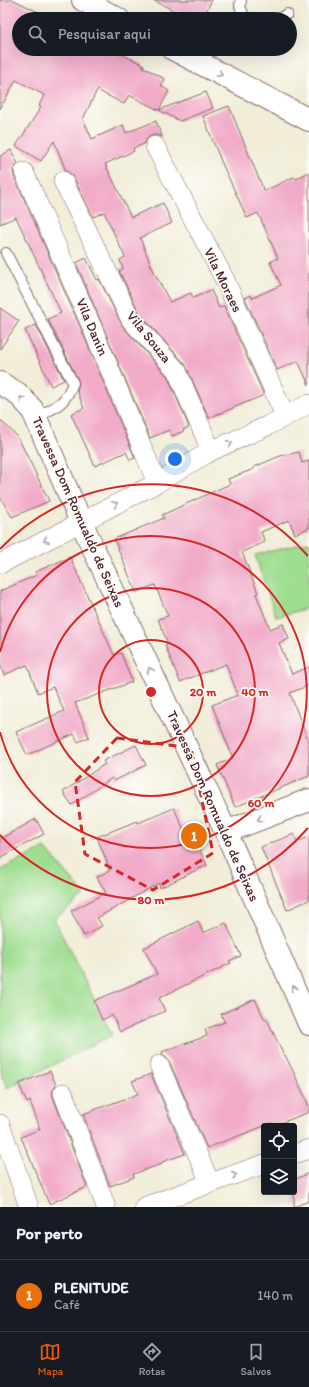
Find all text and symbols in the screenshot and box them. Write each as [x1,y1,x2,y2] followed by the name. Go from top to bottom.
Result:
[12,12,297,56] search box
[26,23,48,45] icon: search
[58,25,151,43] text: Pesquisar aqui
[216,69,223,77] one-way arrow
[200,245,246,315] street label: Vila Moraes
[72,296,112,358] street label: Vila Danin
[123,308,175,366] street label: Vila Souza
[19,396,27,404] one-way arrow
[28,414,128,610] street label: Travessa Dom Romualdo de Seixas
[226,440,233,448] one-way arrow
[165,449,185,469] your location
[111,501,119,509] one-way arrow
[43,535,50,542] one-way arrow
[147,667,155,674] one-way arrow
[144,685,158,699] centre of rings
[190,685,217,699] text: 20 m
[241,685,270,699] text: 40 m
[163,708,263,904] street label: Travessa Dom Romualdo de Seixas
[248,796,275,810] text: 60 m
[256,815,263,823] one-way arrow
[181,821,207,851] pin: 1
[138,893,165,907] text: 80 m
[290,985,298,992] one-way arrow
[261,1123,297,1195] map controls
[261,1123,297,1159] button: locate
[261,1159,297,1195] button: layers
[230,1171,237,1179] one-way arrow
[16,1223,83,1243] text: Por perto
[54,1279,129,1297] text: PLENITUDE
[26,1288,32,1303] text: 1
[257,1288,293,1303] text: 140 m
[54,1297,80,1312] text: Café
[38,1341,63,1378] tab: Mapa
[139,1341,165,1378] tab: Rotas
[241,1341,271,1378] tab: Salvos

